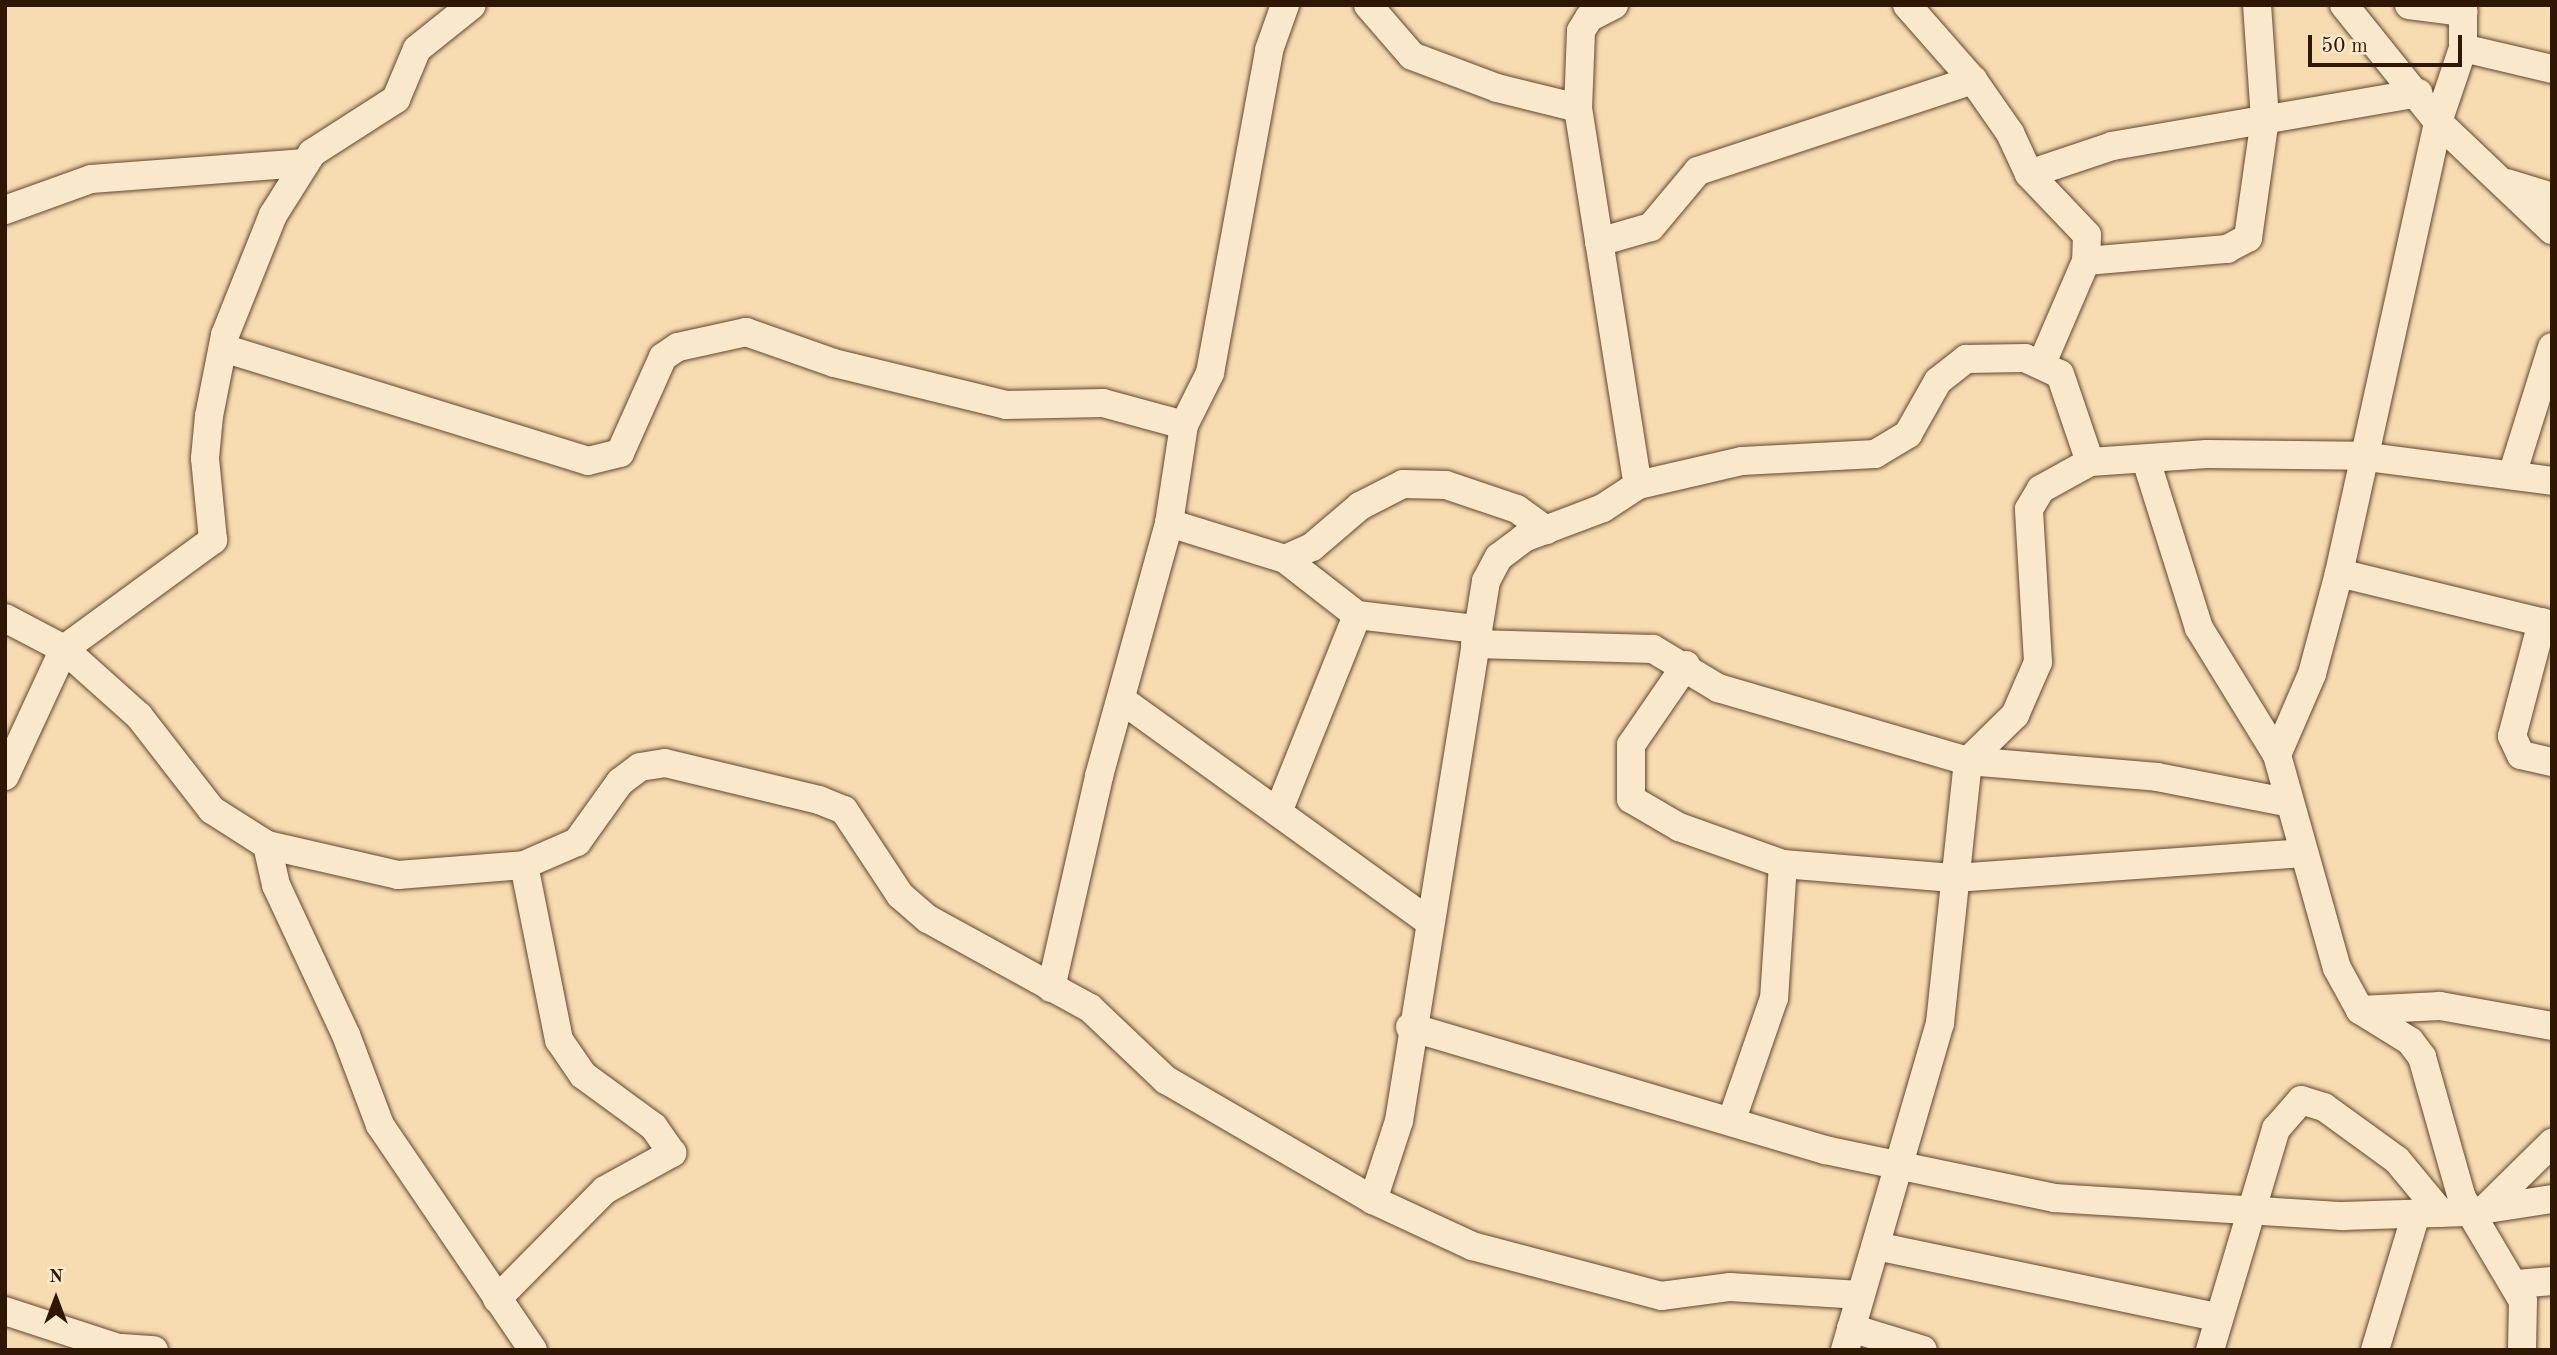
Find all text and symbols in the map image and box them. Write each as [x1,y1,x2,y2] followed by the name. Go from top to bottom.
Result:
[2312,21,2466,65] scale bar
[2321,36,2368,57] text: 50 m
[21,1264,91,1334] north arrow
[49,1268,63,1287] text: N

